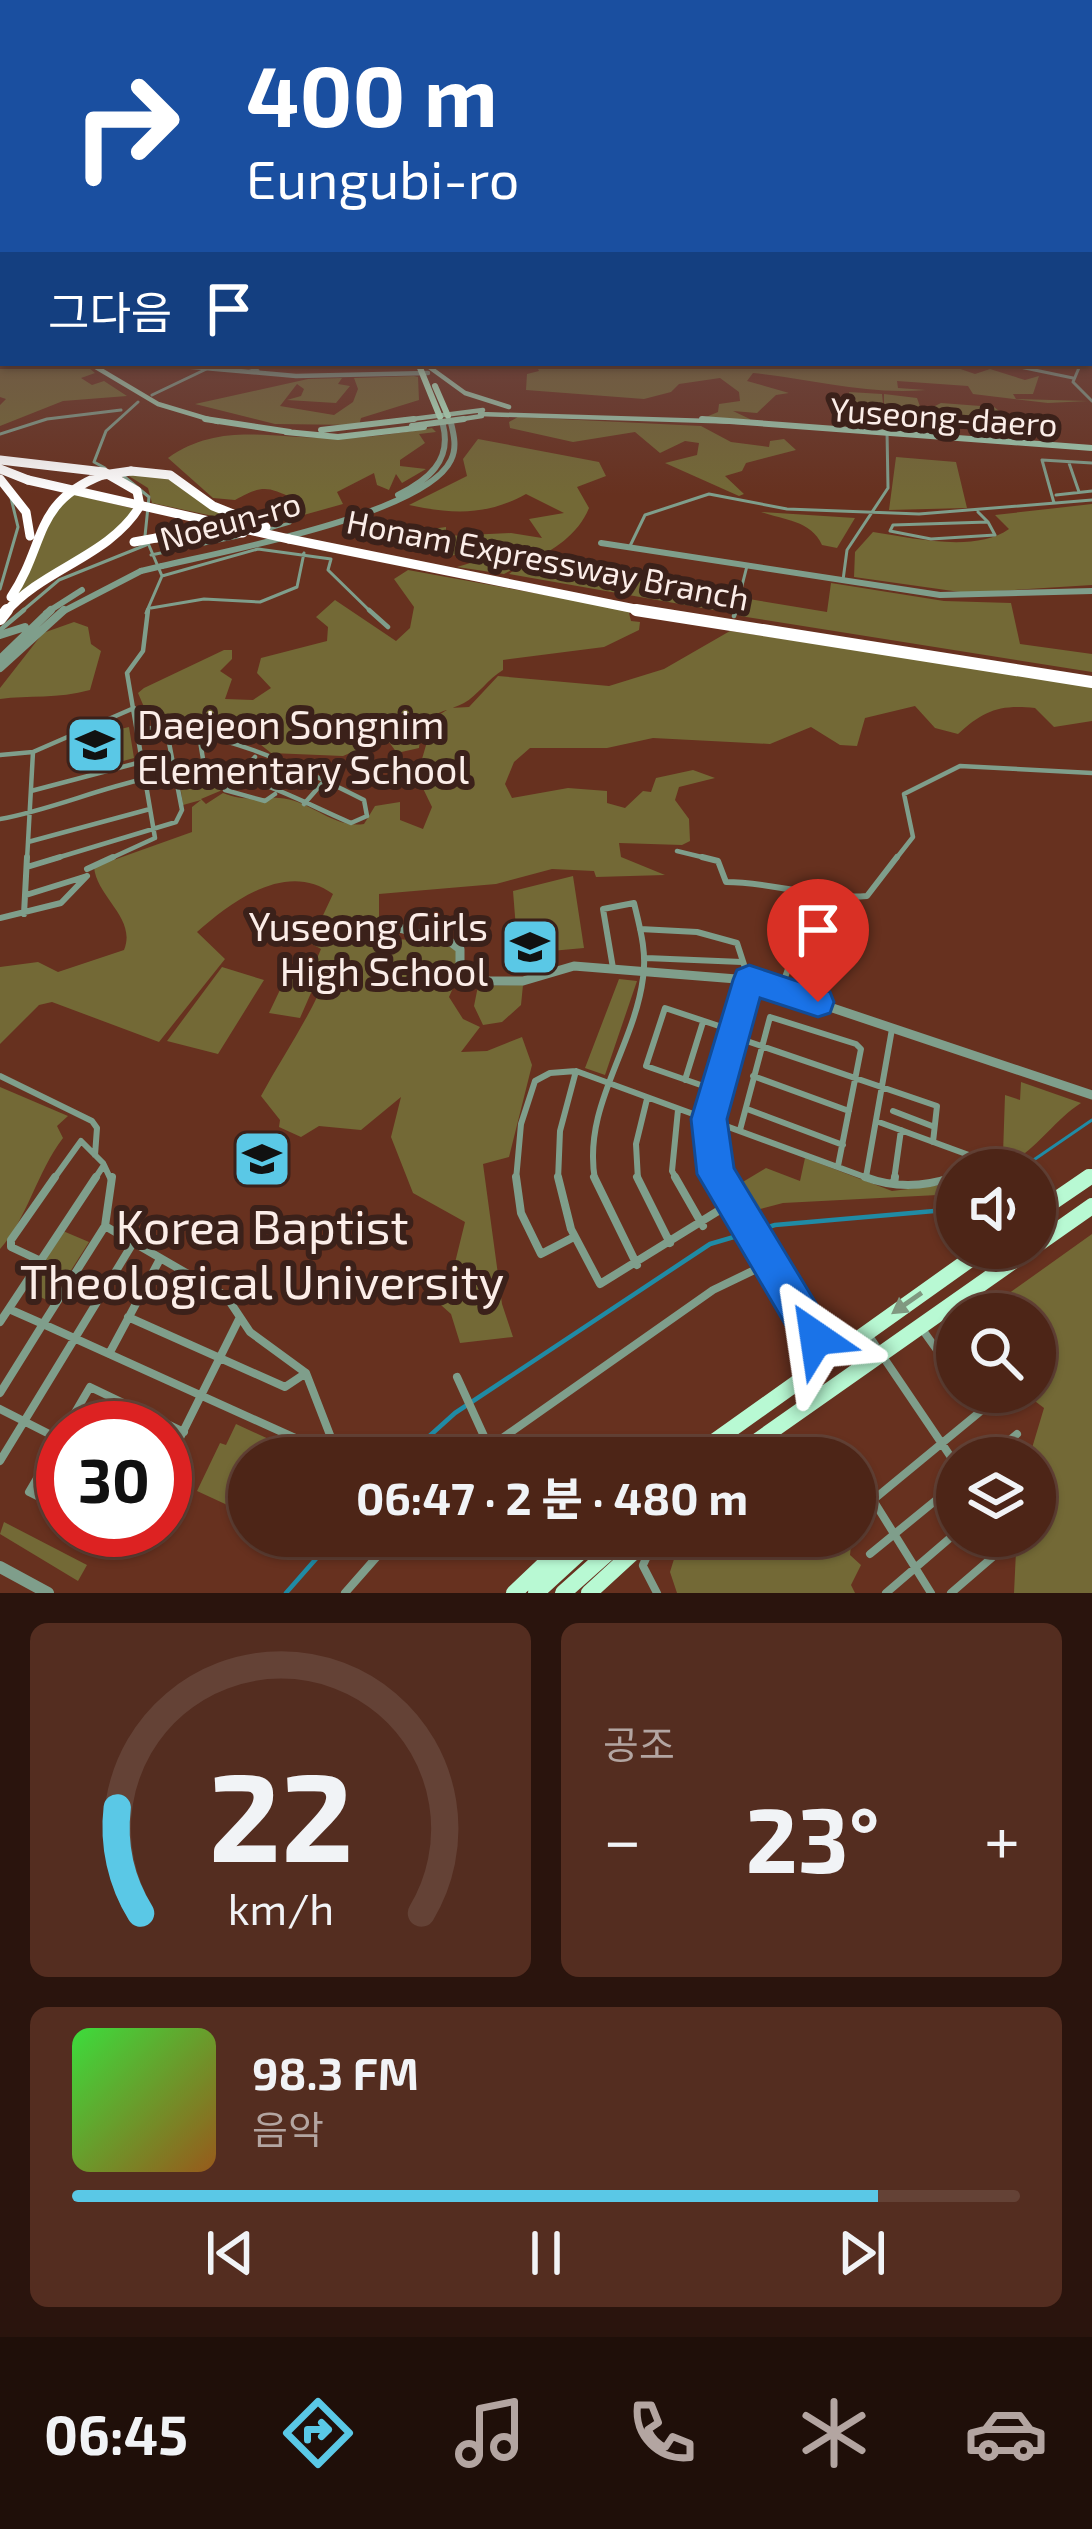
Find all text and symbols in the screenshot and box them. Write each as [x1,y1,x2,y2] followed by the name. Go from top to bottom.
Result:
[246,43,498,144] text: 400 m
[48,48,204,204] icon: right
[246,145,519,210] text: Eungubi-ro
[196,276,262,342] icon: arrive
[48,284,172,338] text: 그다음
[829,388,1059,444] street label: Yuseong-daero
[155,482,305,558] street label: Noeun-ro
[343,500,753,618] street label: Honam Expressway Branch
[137,700,469,792] place label: Daejeon Songnim Elementary School
[64,714,126,776] school or university icon: Daejeon Songnim Elementary School
[767,879,869,1002] pin
[785,897,851,963] icon: arrive
[249,902,488,994] place label: Yuseong Girls High School
[499,916,561,978] school or university icon: Yuseong Girls High School
[231,1128,293,1190] school or university icon: Korea Baptist Theological University
[936,1149,1056,1557] map controls
[936,1149,1056,1269] button: sound
[20,1196,504,1309] place label: Korea Baptist Theological University
[753,1275,879,1401] position arrow
[891,1291,923,1314] one-way arrow
[936,1293,1056,1413] button: search
[36,1401,192,1557] speed limit sign: 30
[936,1437,1056,1557] button: layers
[356,1470,748,1524] text: 06:47 · 2 분 · 480 m
[603,1720,675,1767] text: 공조
[208,1737,353,1887] text: 22
[745,1783,880,1891] text: 23°
[603,1798,642,1877] text: −
[984,1798,1020,1877] text: +
[227,1882,334,1934] text: km/h
[252,2045,419,2099] text: 98.3 FM
[252,2105,324,2152] text: 음악
[197,2220,263,2286] icon: previous
[513,2220,579,2286] icon: pause
[829,2220,895,2286] icon: next
[276,2391,360,2475] icon: directions
[448,2391,532,2475] icon: music
[620,2391,704,2475] icon: phone
[792,2391,876,2475] icon: climate
[964,2391,1048,2475] icon: car
[44,2401,188,2466] text: 06:45

